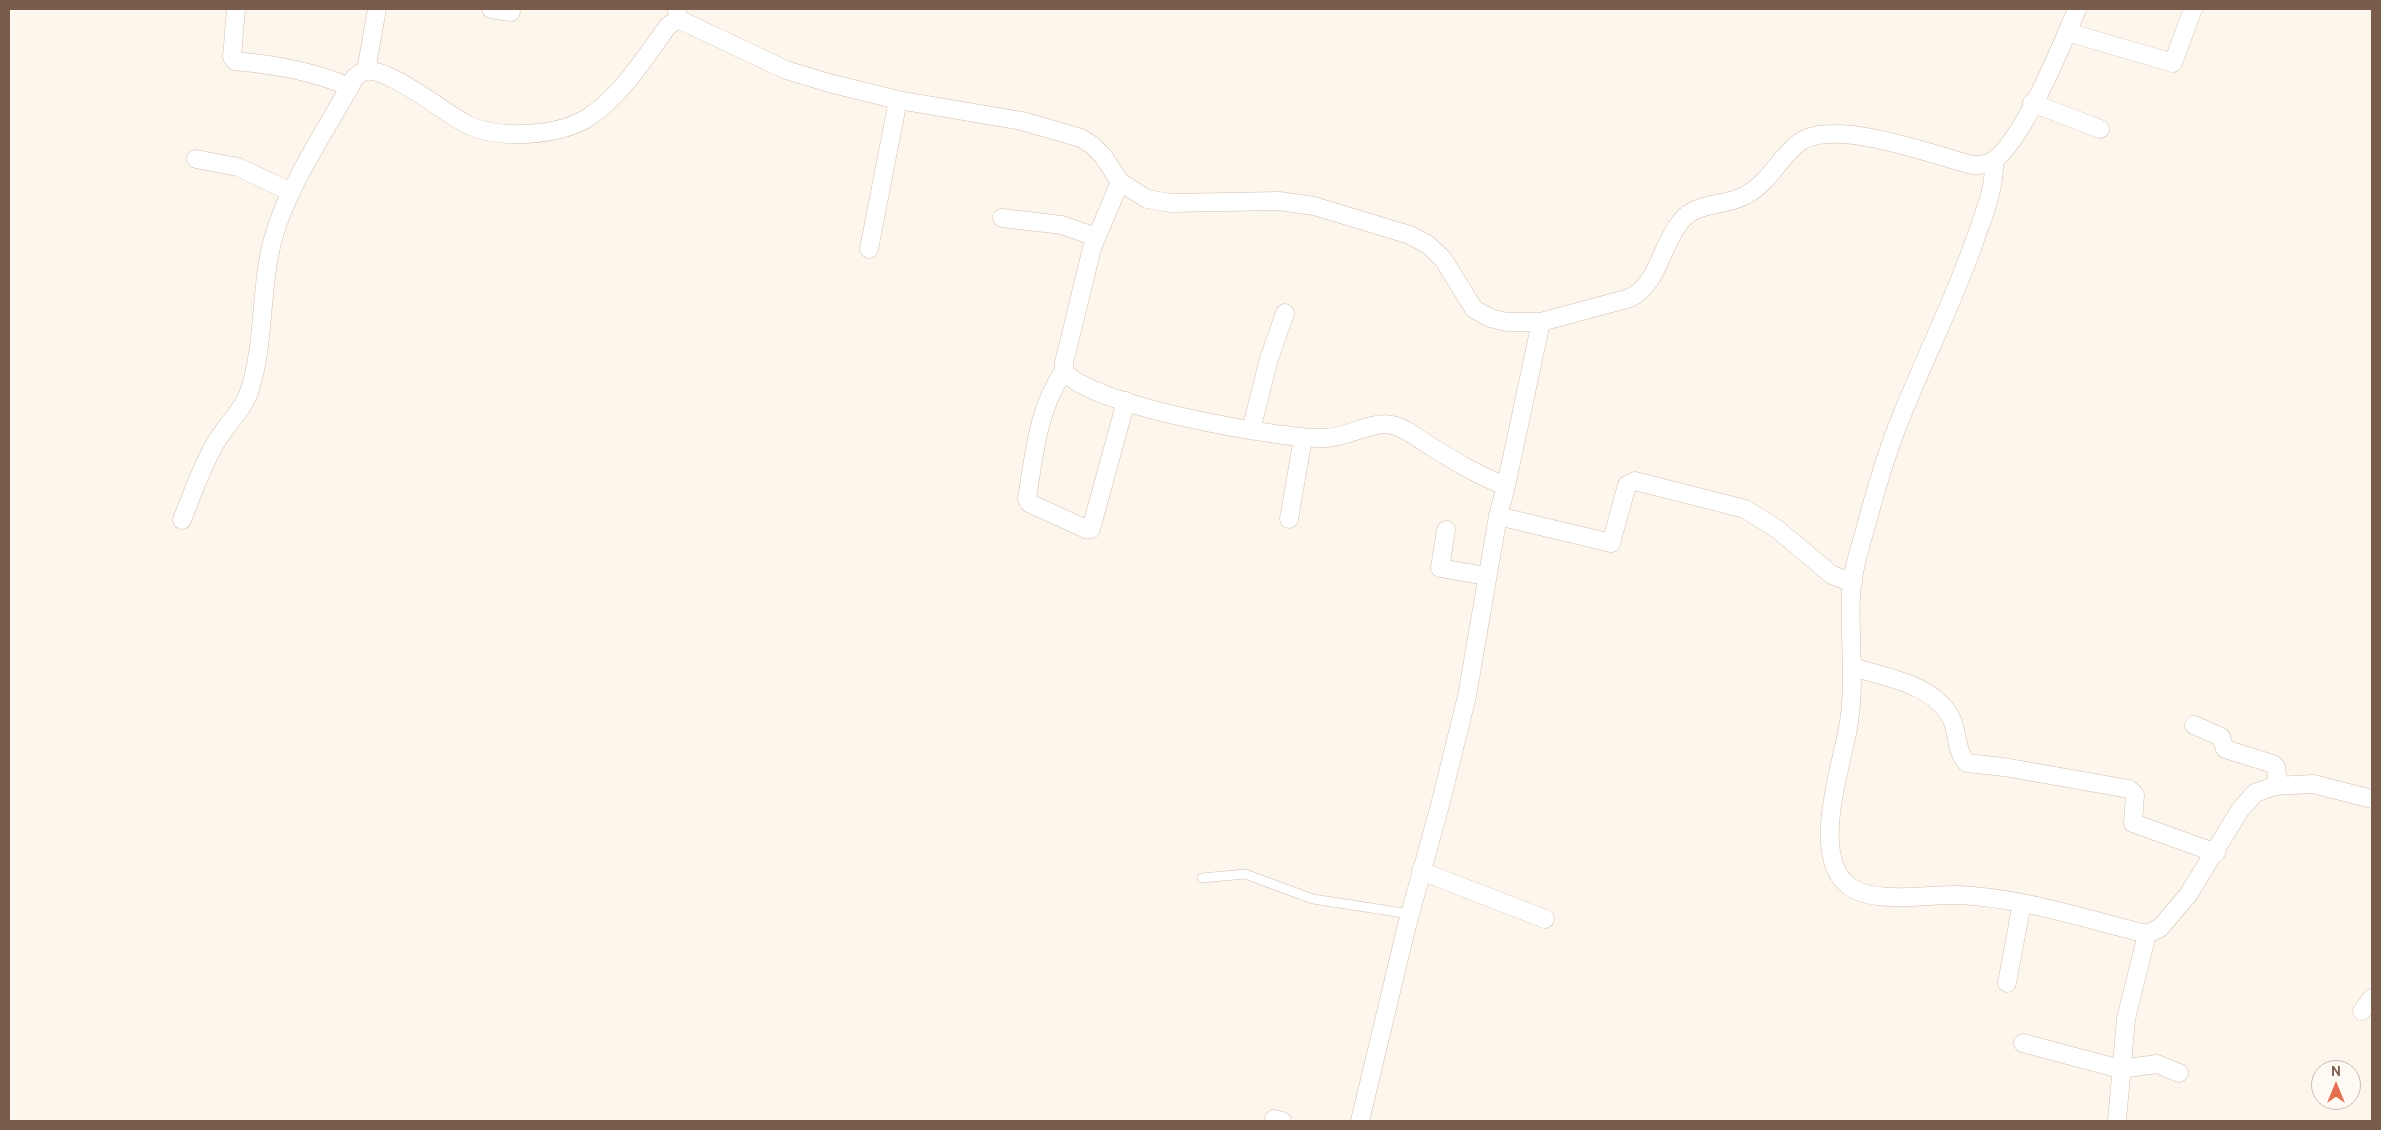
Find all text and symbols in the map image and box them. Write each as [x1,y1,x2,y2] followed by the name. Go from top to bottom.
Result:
[2311,1060,2361,1110] north arrow
[2331,1062,2341,1080] text: N

